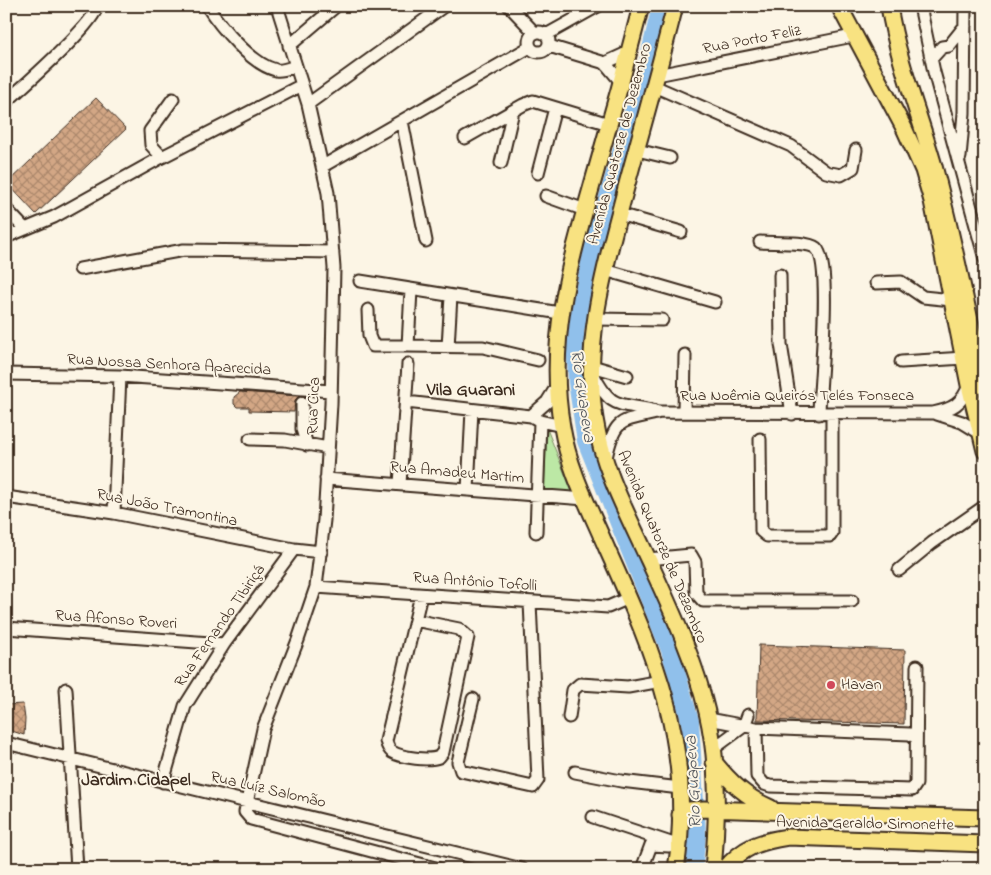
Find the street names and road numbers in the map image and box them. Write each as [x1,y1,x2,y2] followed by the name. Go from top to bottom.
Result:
[701,19,804,61] street label: Rua Porto Feliz
[582,41,658,247] street label: Avenida Quatorze de Dezembro
[66,348,272,382] street label: Rua Nossa Senhora Aparecida
[301,377,327,435] street label: Rua Cica
[680,384,914,408] street label: Rua Noêmia Queirós Telés Fonseca
[610,447,714,647] street label: Avenida Quatorze de Dezembro
[389,455,525,491] street label: Rua Amadeu Martim
[94,483,240,533] street label: Rua João Tramontina
[169,560,271,692] street label: Rua Fernando Tibiriçá
[412,566,538,598] street label: Rua Antônio Tofolli
[54,604,178,636] street label: Rua Afonso Roveri
[208,765,328,815] street label: Rua Luíz Salomão
[776,810,955,838] street label: Avenida Geraldo Simonette

